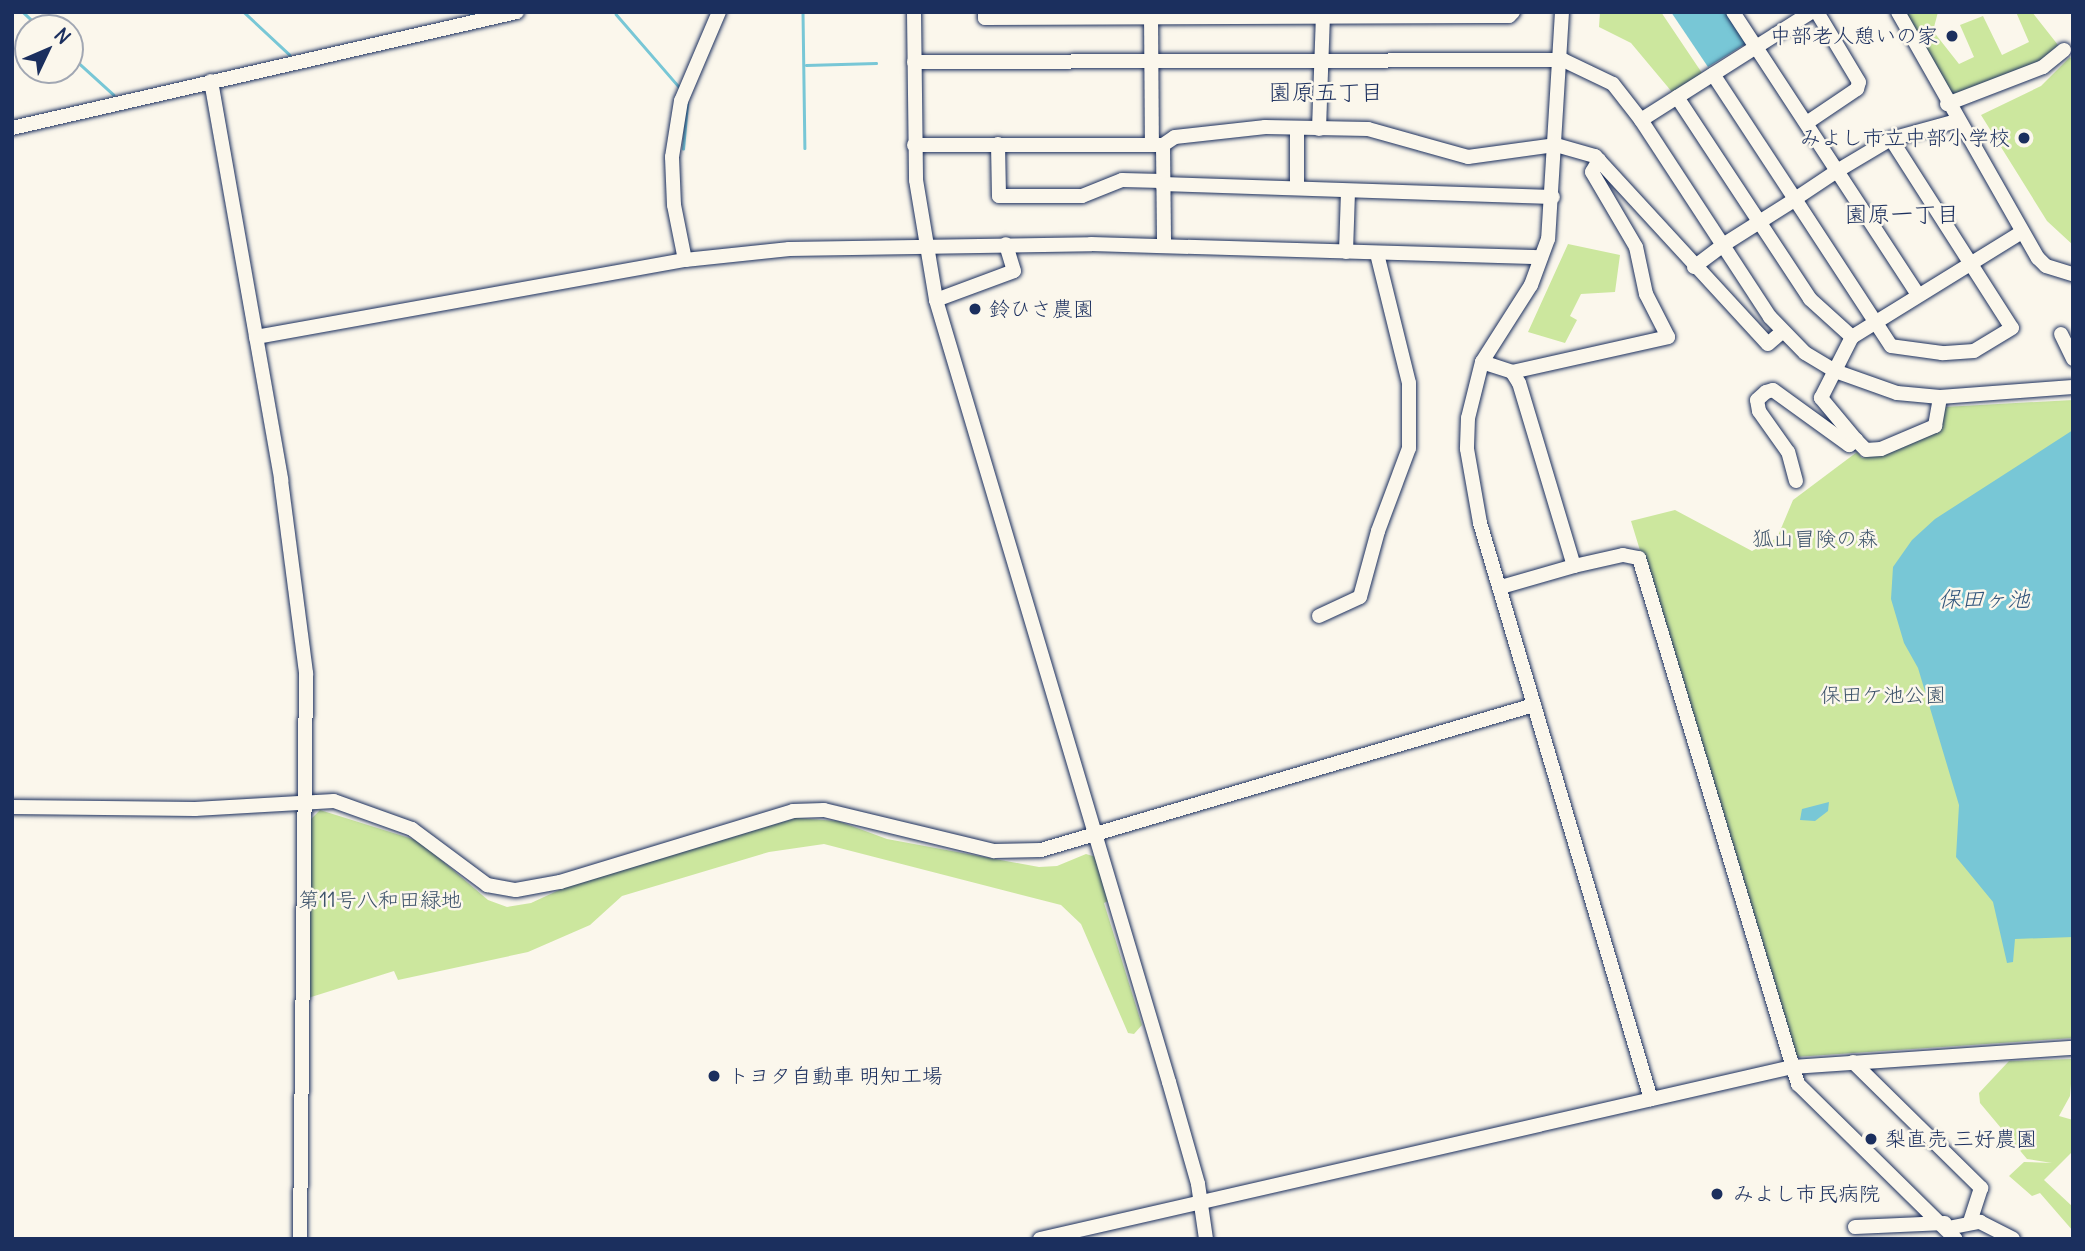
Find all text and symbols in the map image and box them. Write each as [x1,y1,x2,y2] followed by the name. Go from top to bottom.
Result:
[14,14,84,84] north arrow
[49,23,76,49] text: N
[1770,23,1938,49] place label: 中部老人憩いの家
[1944,28,1960,44] marker: 中部老人憩いの家
[1269,78,1383,106] district label: 園原五丁目
[1800,125,2010,151] place label: みよし市立中部小学校
[2016,130,2032,146] marker: みよし市立中部小学校
[1845,200,1959,228] district label: 園原一丁目
[989,296,1094,322] place label: 鈴ひさ農園
[967,301,983,317] marker: 鈴ひさ農園
[1752,526,1878,552] park label: 狐山冒険の森
[1938,585,2030,613] water label: 保田ヶ池
[1820,682,1946,708] park label: 保田ケ池公園
[298,887,462,913] park label: 第11号八和田緑地
[728,1063,943,1089] place label: トヨタ自動車 明知工場
[706,1068,722,1084] marker: トヨタ自動車 明知工場
[1885,1126,2037,1152] place label: 梨直売 三好農園
[1863,1131,1879,1147] marker: 梨直売 三好農園
[1733,1181,1880,1207] place label: みよし市民病院
[1707,1184,1727,1204] marker: みよし市民病院

